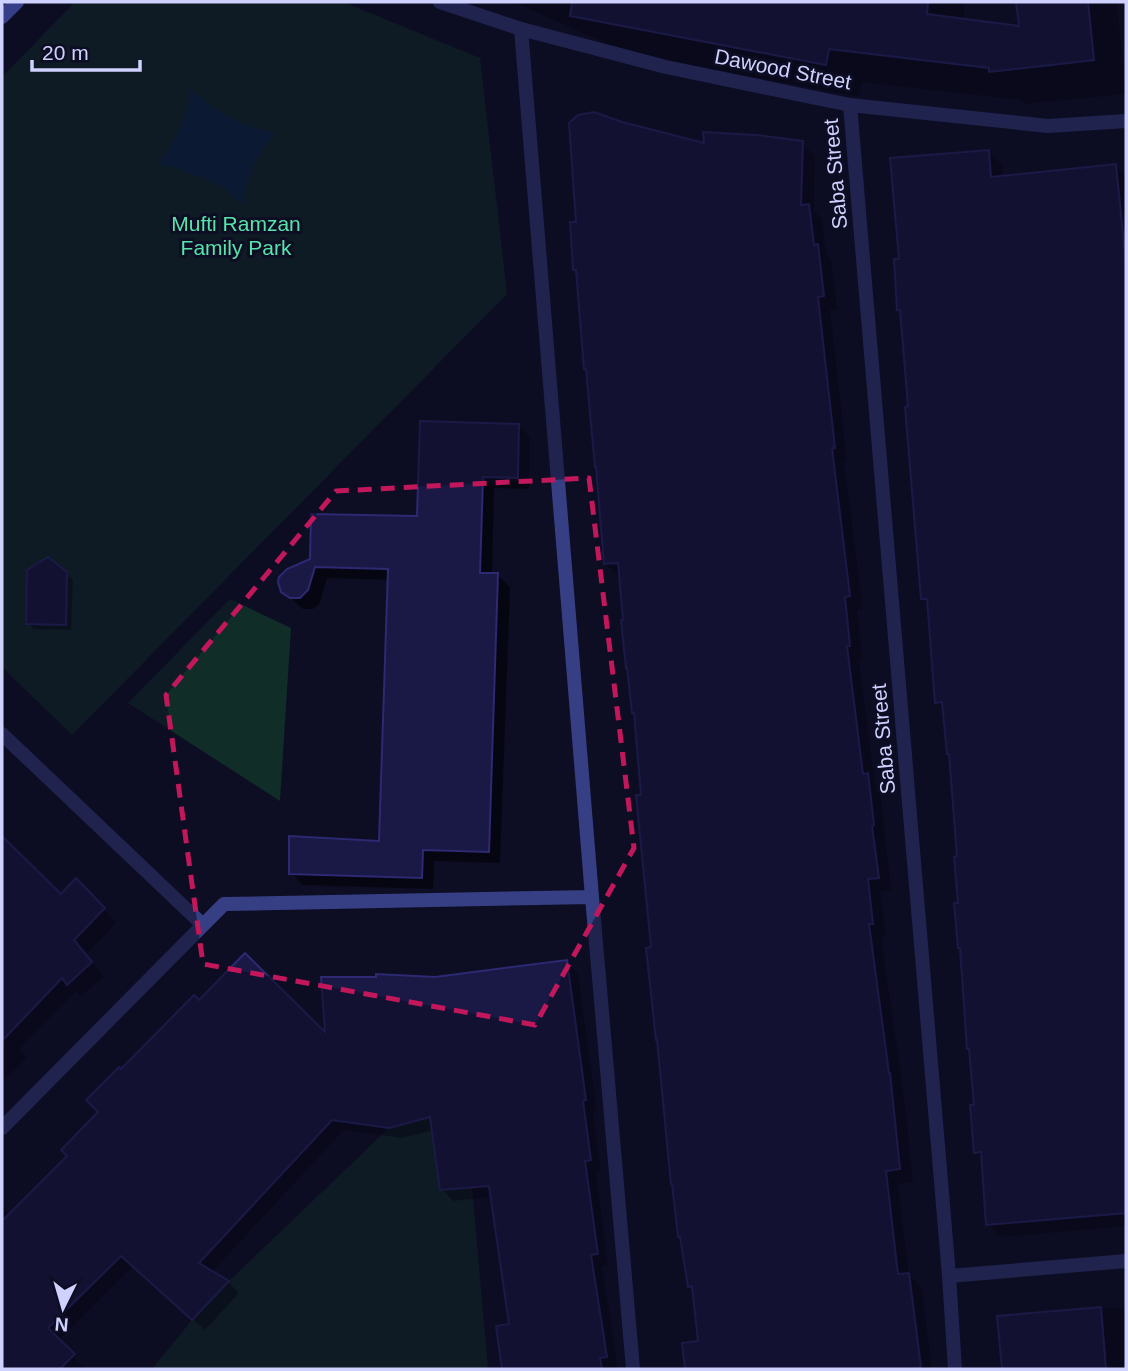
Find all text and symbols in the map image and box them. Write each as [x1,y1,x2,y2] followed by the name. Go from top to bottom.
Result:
[32,28,140,72] scale bar
[42,41,89,64] text: 20 m
[713,44,854,94] street label: Dawood Street
[819,118,851,230] street label: Saba Street
[171,212,301,259] park label: Mufti Ramzan Family Park
[867,683,899,795] street label: Saba Street
[28,1273,98,1343] north arrow
[54,1313,69,1335] text: N

